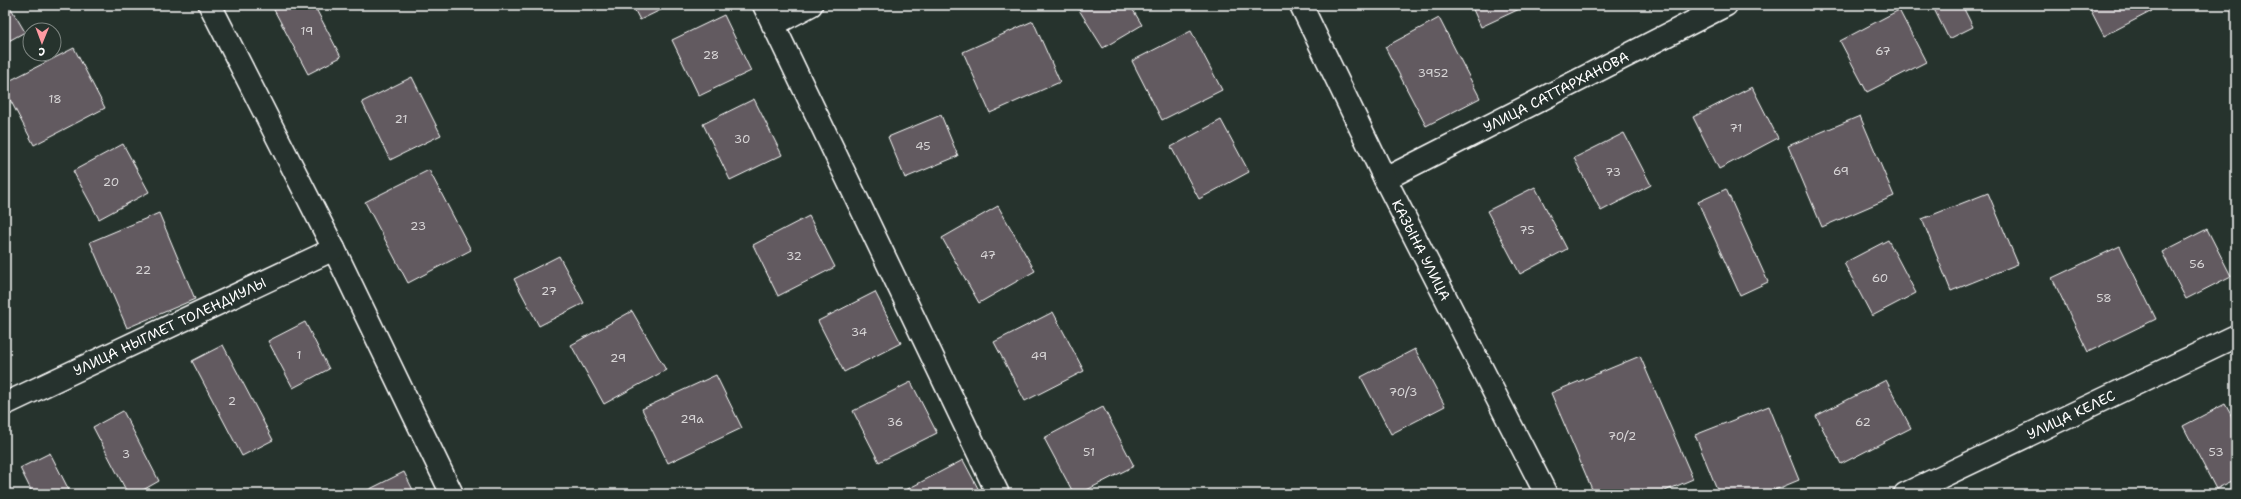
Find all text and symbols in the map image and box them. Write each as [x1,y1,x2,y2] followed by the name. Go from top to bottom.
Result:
[22,22,62,62] north arrow
[301,23,313,39] house number: 19
[1875,43,1891,59] house number: 67
[38,44,45,59] text: С
[703,47,719,63] house number: 28
[1480,47,1632,136] street label: УЛИЦА САТТАРХАНОВА
[1417,65,1449,81] house number: 3952
[48,91,62,107] house number: 18
[395,111,407,127] house number: 21
[1730,120,1742,136] house number: 71
[734,131,750,147] house number: 30
[915,138,931,154] house number: 45
[1833,163,1849,179] house number: 69
[1605,164,1621,180] house number: 73
[103,174,119,190] house number: 20
[1388,196,1455,304] street label: КАЗЫНА УЛИЦА
[410,218,426,234] house number: 23
[1519,222,1535,238] house number: 75
[980,247,996,263] house number: 47
[786,248,802,264] house number: 32
[2189,256,2205,272] house number: 56
[135,262,151,278] house number: 22
[1872,270,1888,286] house number: 60
[70,273,269,380] street label: УЛИЦА НЫГМЕТ ТОЛЕНДИУЛЫ
[541,283,557,299] house number: 27
[2096,290,2112,306] house number: 58
[851,324,867,340] house number: 34
[296,347,302,363] house number: 1
[1031,348,1047,364] house number: 49
[610,350,626,366] house number: 29
[1389,384,1417,400] house number: 70/3
[2024,386,2118,443] street label: УЛИЦА КЕЛЕС
[228,393,236,409] house number: 2
[680,411,704,427] house number: 29а
[887,414,903,430] house number: 36
[1855,414,1871,430] house number: 62
[1608,428,1636,444] house number: 70/2
[1083,444,1095,460] house number: 51
[2208,444,2224,460] house number: 53
[122,446,130,462] house number: 3

